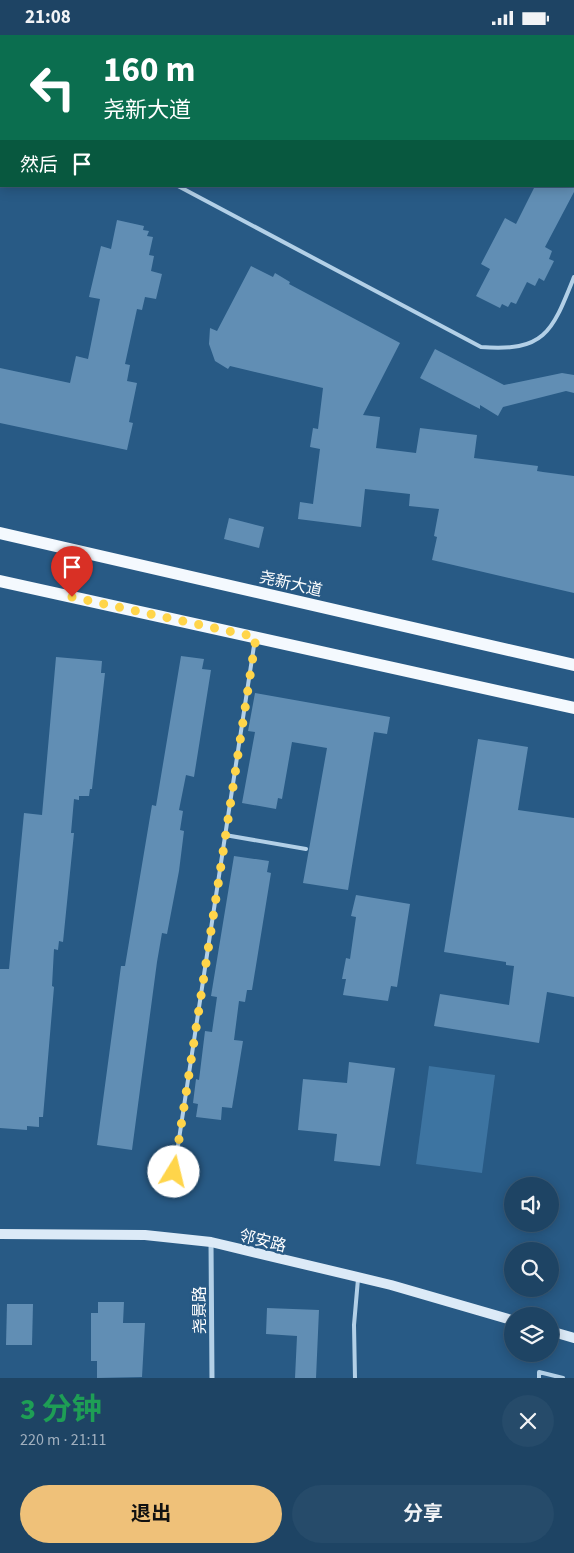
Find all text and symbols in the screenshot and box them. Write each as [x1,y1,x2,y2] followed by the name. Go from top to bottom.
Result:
[25,4,71,31] text: 21:08
[103,45,195,95] text: 160 m
[20,55,85,120] icon: left
[103,94,191,126] text: 尧新大道
[68,150,96,178] icon: arrive
[20,152,58,179] text: 然后
[51,546,93,597] pin
[58,553,86,581] icon: arrive
[257,566,324,602] street label: 尧新大道
[147,1145,199,1197] position arrow
[504,1177,559,1362] map controls
[504,1177,559,1232] button: sound
[237,1224,289,1257] street label: 邻安路
[504,1242,559,1297] button: search
[189,1286,211,1334] street label: 尧景路
[504,1307,559,1362] button: layers
[20,1388,102,1431] text: 3 分钟
[502,1395,554,1447] button: close
[20,1429,107,1451] text: 220 m · 21:11
[20,1485,282,1543] button: 退出
[292,1485,554,1543] button: 分享

